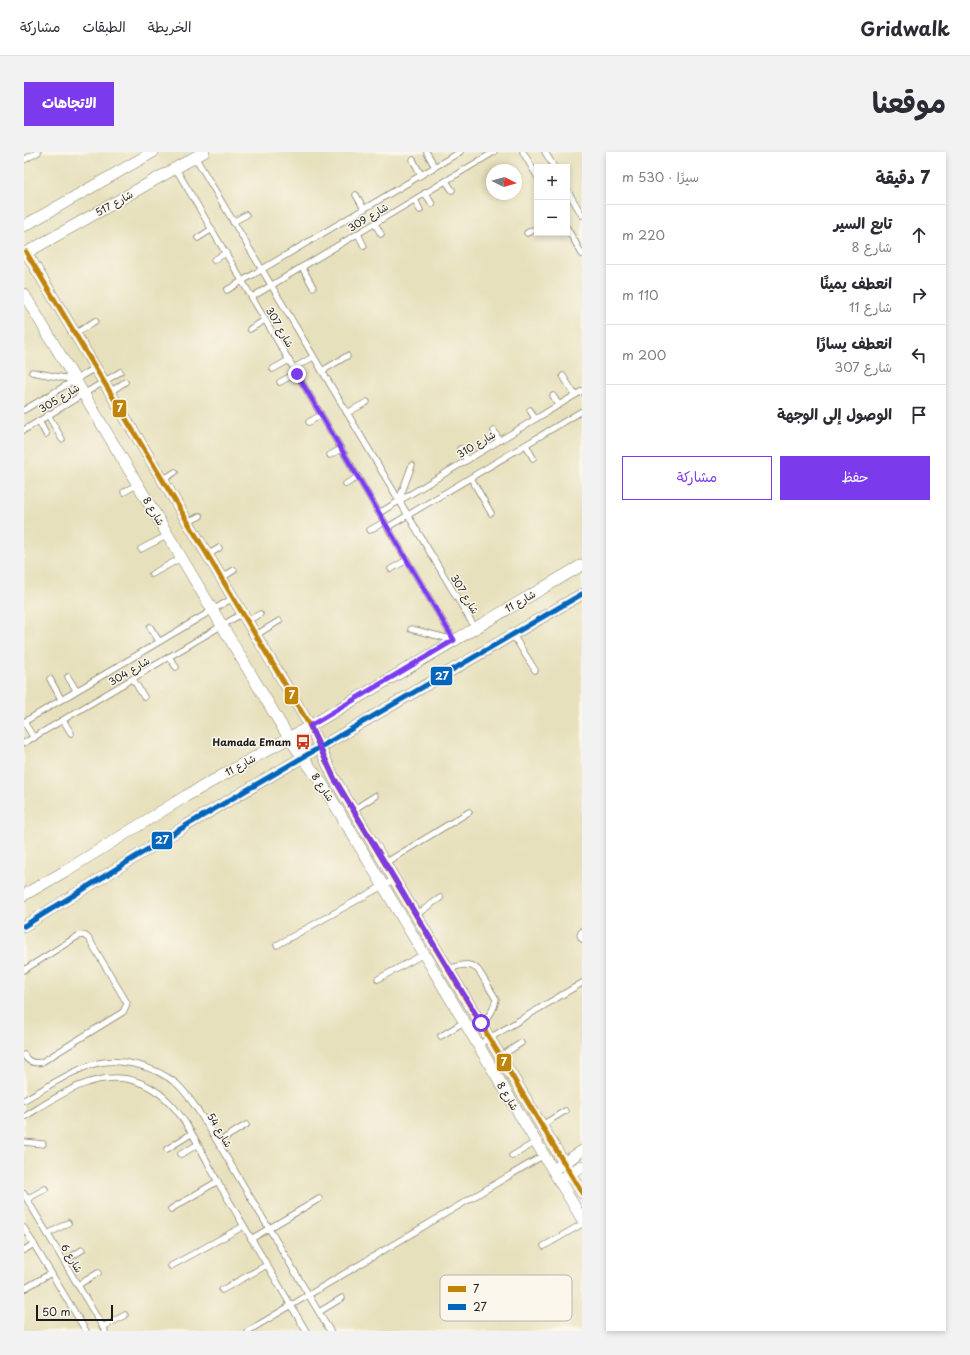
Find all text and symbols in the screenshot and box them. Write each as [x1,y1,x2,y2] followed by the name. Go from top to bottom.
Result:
[860,14,950,42] text: Gridwalk
[20,16,60,37] text: مشاركة
[82,16,126,37] text: الطبقات
[148,16,191,37] text: الخريطة
[872,80,946,123] text: موقعنا
[24,82,114,126] button: الاتجاهات
[486,164,522,200] north arrow
[534,164,570,236] map controls
[534,164,570,200] button: +
[876,164,930,190] text: 7 دقيقة
[622,167,699,186] text: سيرًا · 530 m
[92,186,136,220] street label: شارع 517
[345,199,391,235] street label: شارع 309
[534,200,570,236] button: −
[834,211,892,234] text: تابع السير
[908,224,930,246] icon: ahead
[622,225,665,244] text: 220 m
[852,237,892,256] text: شارع 8
[820,271,892,294] text: انعطف يمينًا
[908,284,930,306] icon: right
[622,285,658,304] text: 110 m
[849,297,892,316] text: شارع 11
[262,304,298,350] street label: شارع 307
[816,331,892,354] text: انعطف يسارًا
[908,344,930,366] icon: left
[622,345,666,364] text: 200 m
[835,357,892,376] text: شارع 307
[288,365,306,383] route end
[36,379,83,416] street label: شارع 305
[112,399,127,418] line badge: 7
[117,399,124,416] text: 7
[777,402,892,425] text: الوصول إلى الوجهة
[908,404,930,426] icon: arrive
[454,426,499,462] street label: شارع 310
[622,456,772,500] button: مشاركة
[780,456,930,500] button: حفظ
[139,494,169,529] street label: شارع 8
[447,571,483,617] street label: شارع 307
[502,586,539,616] street label: شارع 11
[105,652,153,690] street label: شارع 304
[430,666,453,686] line badge: 27
[435,667,450,684] text: 27
[284,686,299,705] line badge: 7
[289,686,296,703] text: 7
[294,733,312,751] bus stop icon: Hamada Emam
[213,734,291,749] place label: Hamada Emam
[222,750,259,780] street label: شارع 11
[308,770,338,805] street label: شارع 8
[151,831,173,850] line badge: 27
[155,831,170,848] text: 27
[472,1014,490,1032] route start
[496,1053,512,1072] line badge: 7
[501,1053,508,1070] text: 7
[493,1079,523,1114] street label: شارع 8
[203,1110,237,1151] street label: شارع 54
[57,1240,87,1276] street label: شارع 6
[440,1275,572,1321] legend
[473,1280,479,1297] text: 7
[473,1298,487,1315] text: 27
[36,1303,113,1322] scale bar
[42,1303,71,1320] text: 50 m

